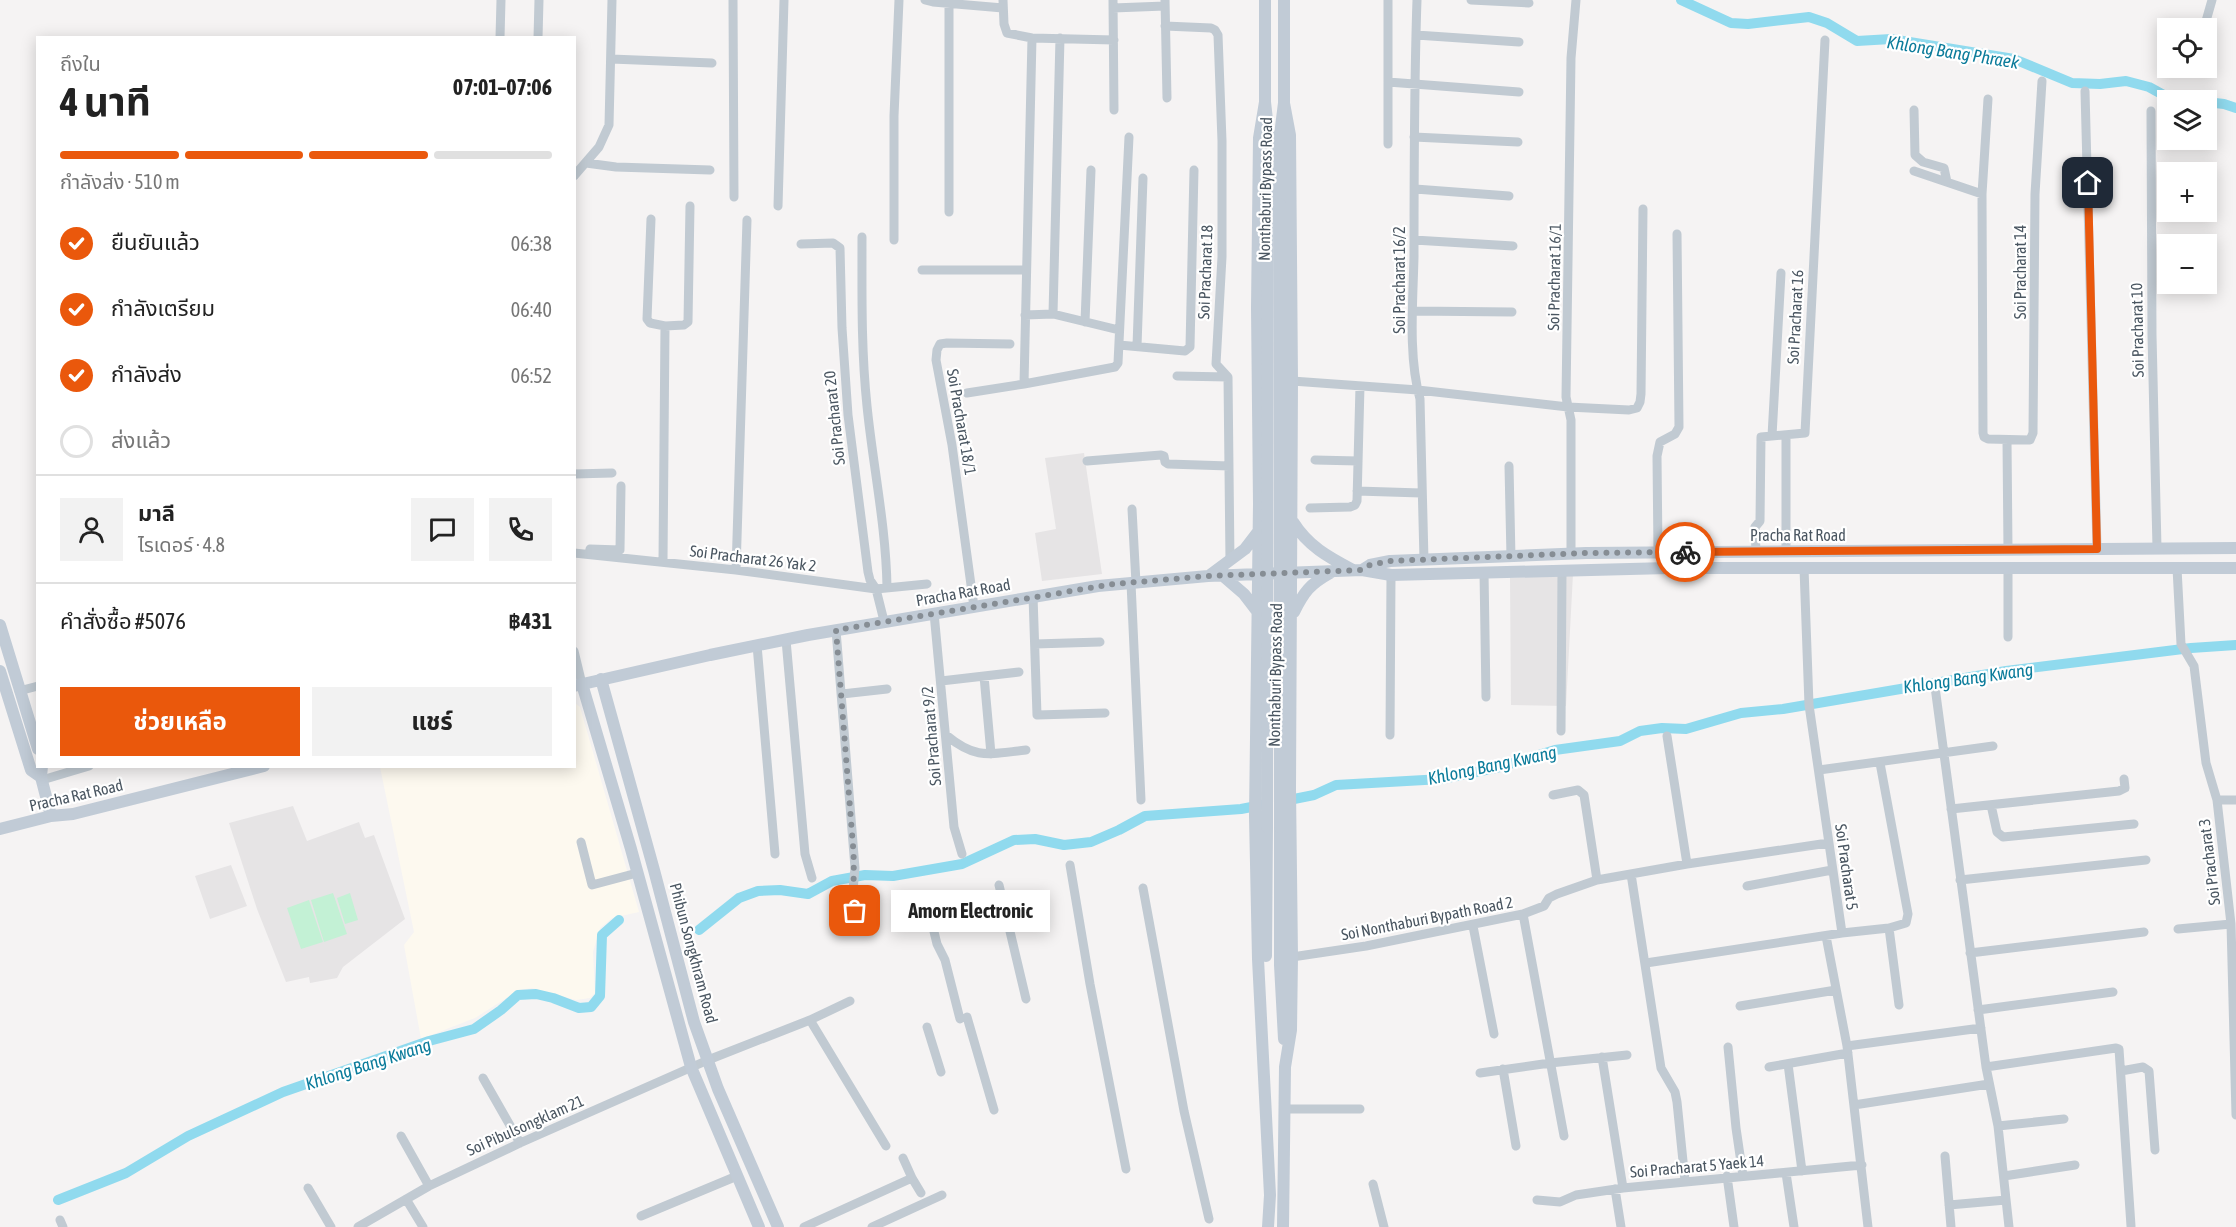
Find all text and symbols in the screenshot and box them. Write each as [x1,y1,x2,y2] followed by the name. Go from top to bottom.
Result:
[2157,18,2217,294] map controls
[2157,18,2217,78] button: locate
[1885,31,2022,73] water label: Khlong Bang Phraek
[60,52,101,75] text: ถึงใน
[453,74,552,100] text: 07:01–07:06
[60,80,151,124] text: 4 นาที
[2157,90,2217,150] button: layers
[1255,117,1276,261] street label: Nonthaburi Bypass Road
[2062,157,2113,208] pin
[2157,162,2217,222] button: +
[2071,166,2104,199] icon: home
[60,170,180,193] text: กำลังส่ง · 510 m
[1544,223,1564,331] street label: Soi Pracharat 16/1
[1194,224,1216,320] street label: Soi Pracharat 18
[2011,225,2029,319] street label: Soi Pracharat 14
[1390,226,1408,334] street label: Soi Pracharat 16/2
[60,227,93,260] icon: check
[111,229,200,255] text: ยืนยันแล้ว
[511,232,552,255] text: 06:38
[2157,234,2217,294] button: −
[1784,269,1806,365] street label: Soi Pracharat 16
[2127,283,2147,377] street label: Soi Pracharat 10
[60,293,93,326] icon: check
[111,295,215,321] text: กำลังเตรียม
[511,298,552,321] text: 06:40
[60,359,93,392] icon: check
[111,361,182,387] text: กำลังส่ง
[511,364,552,387] text: 06:52
[944,367,980,477] street label: Soi Pracharat 18/1
[820,370,848,466] street label: Soi Pracharat 20
[111,427,171,453] text: ส่งแล้ว
[60,498,123,561] button: person
[411,498,474,561] button: chat
[489,498,552,561] button: phone
[138,500,175,526] text: มาลี
[1655,522,1715,582] courier
[1750,526,1846,544] street label: Pracha Rat Road
[138,533,225,556] text: ไรเดอร์ · 4.8
[1669,536,1702,569] icon: bike
[689,541,817,575] street label: Soi Pracharat 26 Yak 2
[914,575,1012,609] street label: Pracha Rat Road
[1265,603,1286,747] street label: Nonthaburi Bypass Road
[60,608,186,634] text: คำสั่งซื้อ #5076
[508,608,552,634] text: ฿431
[1902,658,2034,698] water label: Khlong Bang Kwang
[918,685,944,787] street label: Soi Pracharat 9/2
[60,687,300,756] button: ช่วยเหลือ
[312,687,552,756] button: แชร์
[1426,741,1558,789] water label: Khlong Bang Kwang
[27,775,125,815] street label: Pracha Rat Road
[2195,818,2223,906] street label: Soi Pracharat 3
[1832,823,1862,911] street label: Soi Pracharat 5
[666,881,721,1025] street label: Phibun Songkhram Road
[829,885,880,936] pin
[891,890,1050,932] callout: Amorn Electronic
[1340,893,1515,944] street label: Soi Nonthaburi Bypath Road 2
[838,894,871,927] icon: bag
[908,899,1033,922] text: Amorn Electronic
[302,1034,434,1094] water label: Khlong Bang Kwang
[464,1091,587,1160] street label: Soi Pibulsongklam 21
[1629,1151,1765,1181] street label: Soi Pracharat 5 Yaek 14

